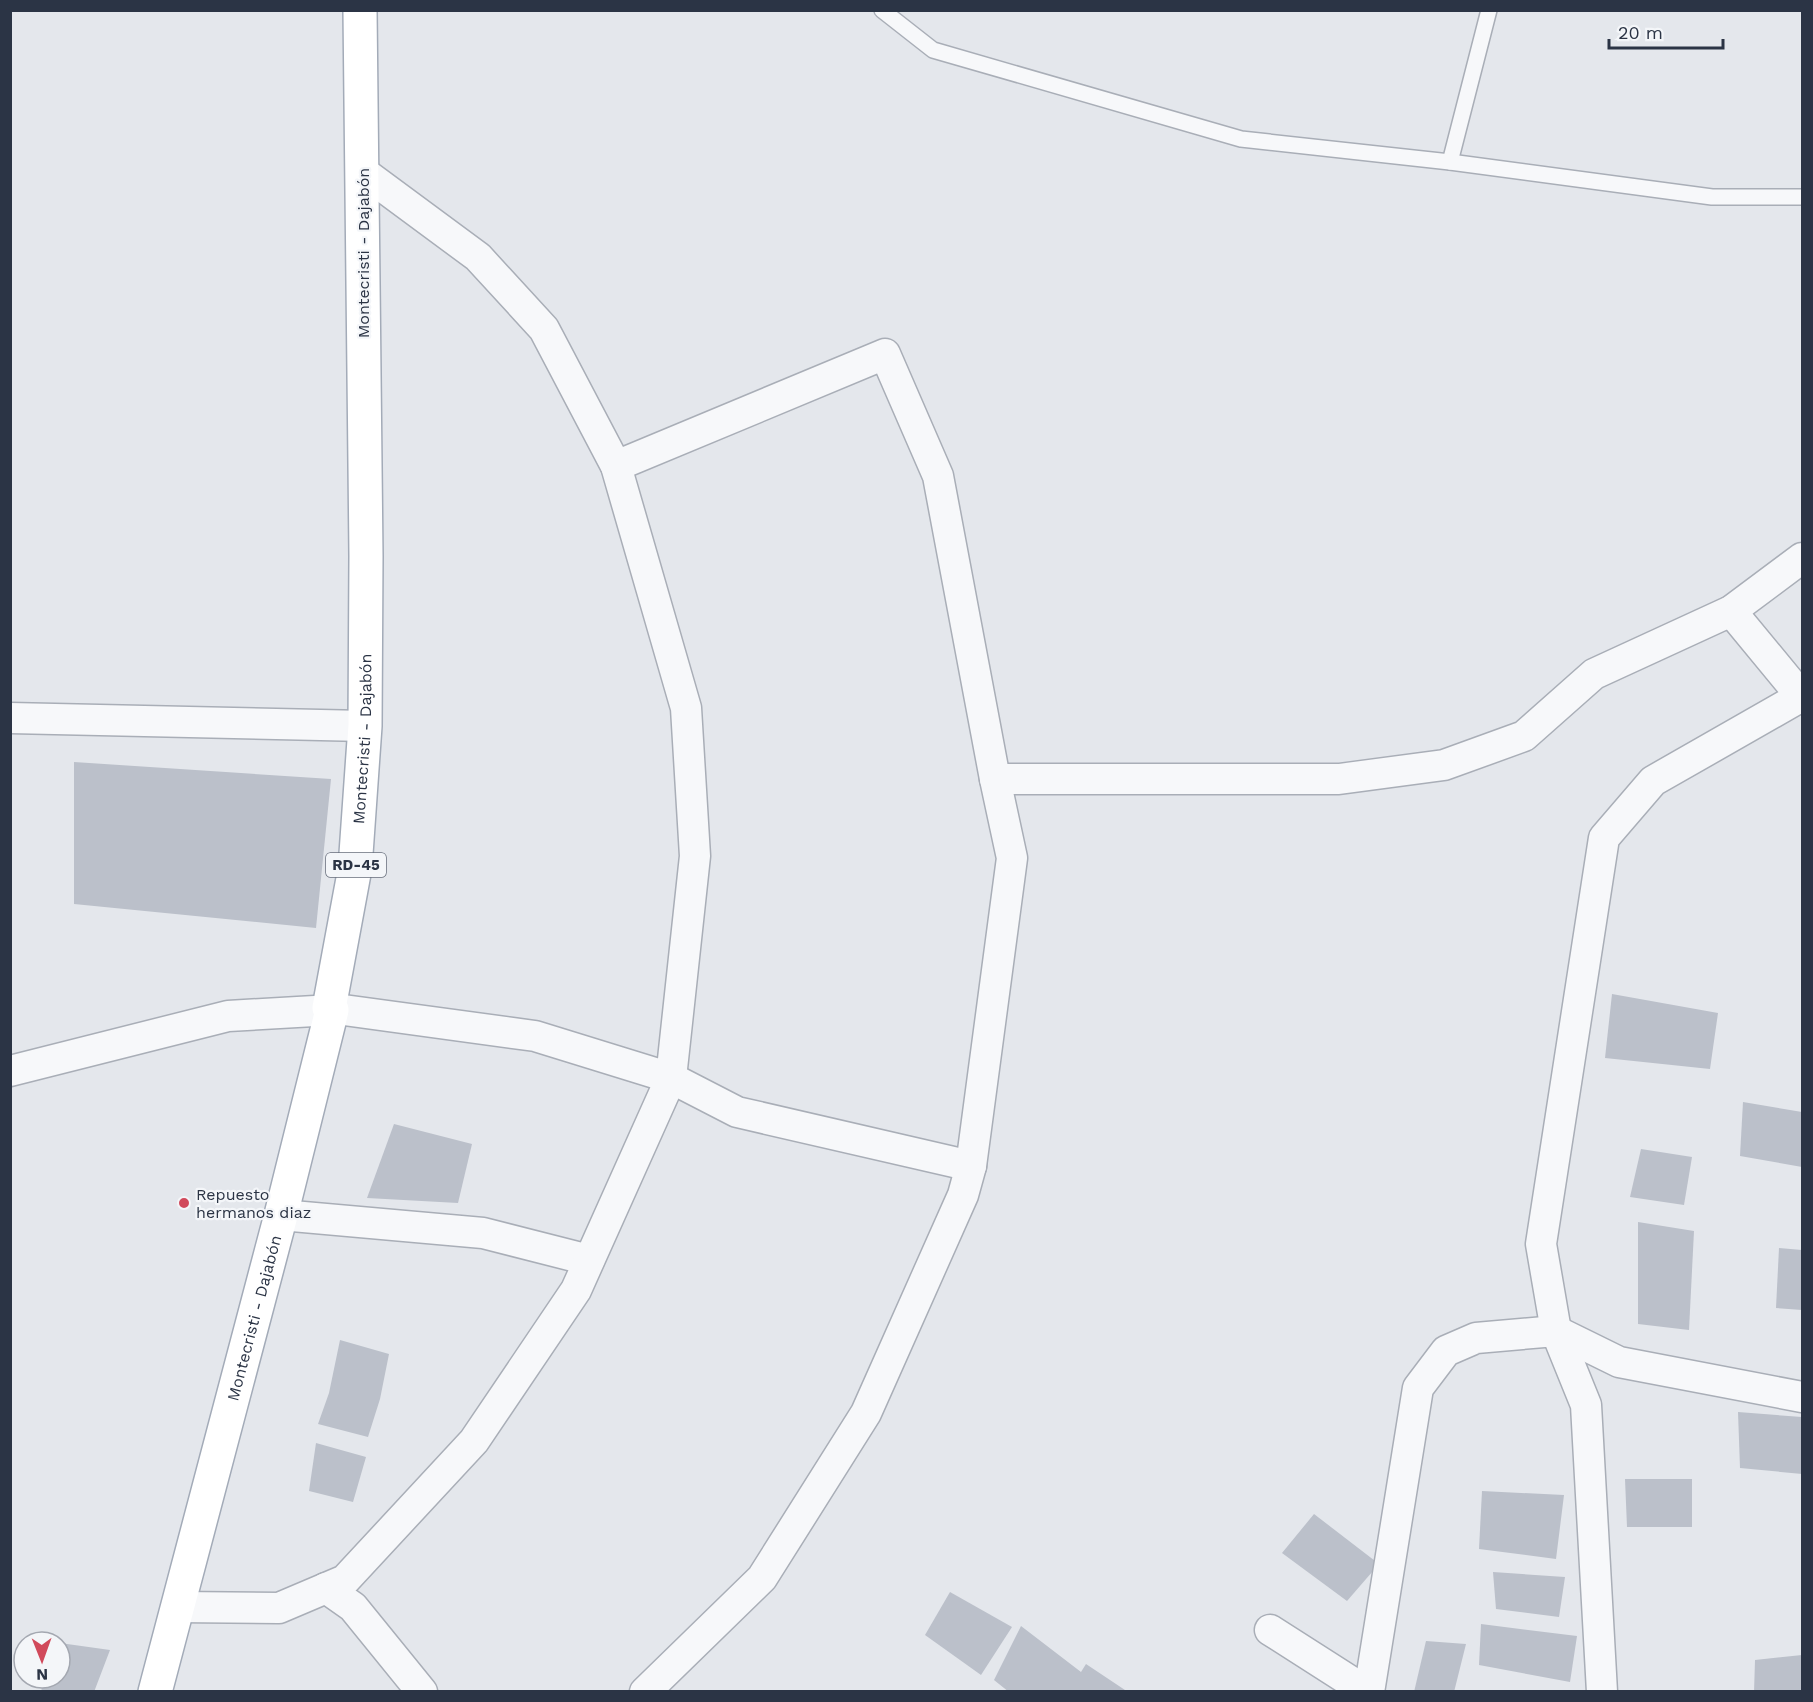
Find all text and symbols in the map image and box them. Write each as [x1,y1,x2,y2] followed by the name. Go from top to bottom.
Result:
[1609,12,1723,50] scale bar
[1618,22,1663,43] text: 20 m
[354,168,373,338] street label: Montecristi - Dajabón
[349,654,375,825] street label: Montecristi - Dajabón
[326,853,386,877] road number: RD-45
[196,1185,311,1222] place label: Repuesto hermanos diaz
[177,1196,191,1210] marker: Repuesto hermanos diaz
[223,1233,285,1403] street label: Montecristi - Dajabón
[12,1630,72,1690] north arrow
[36,1665,48,1684] text: N

